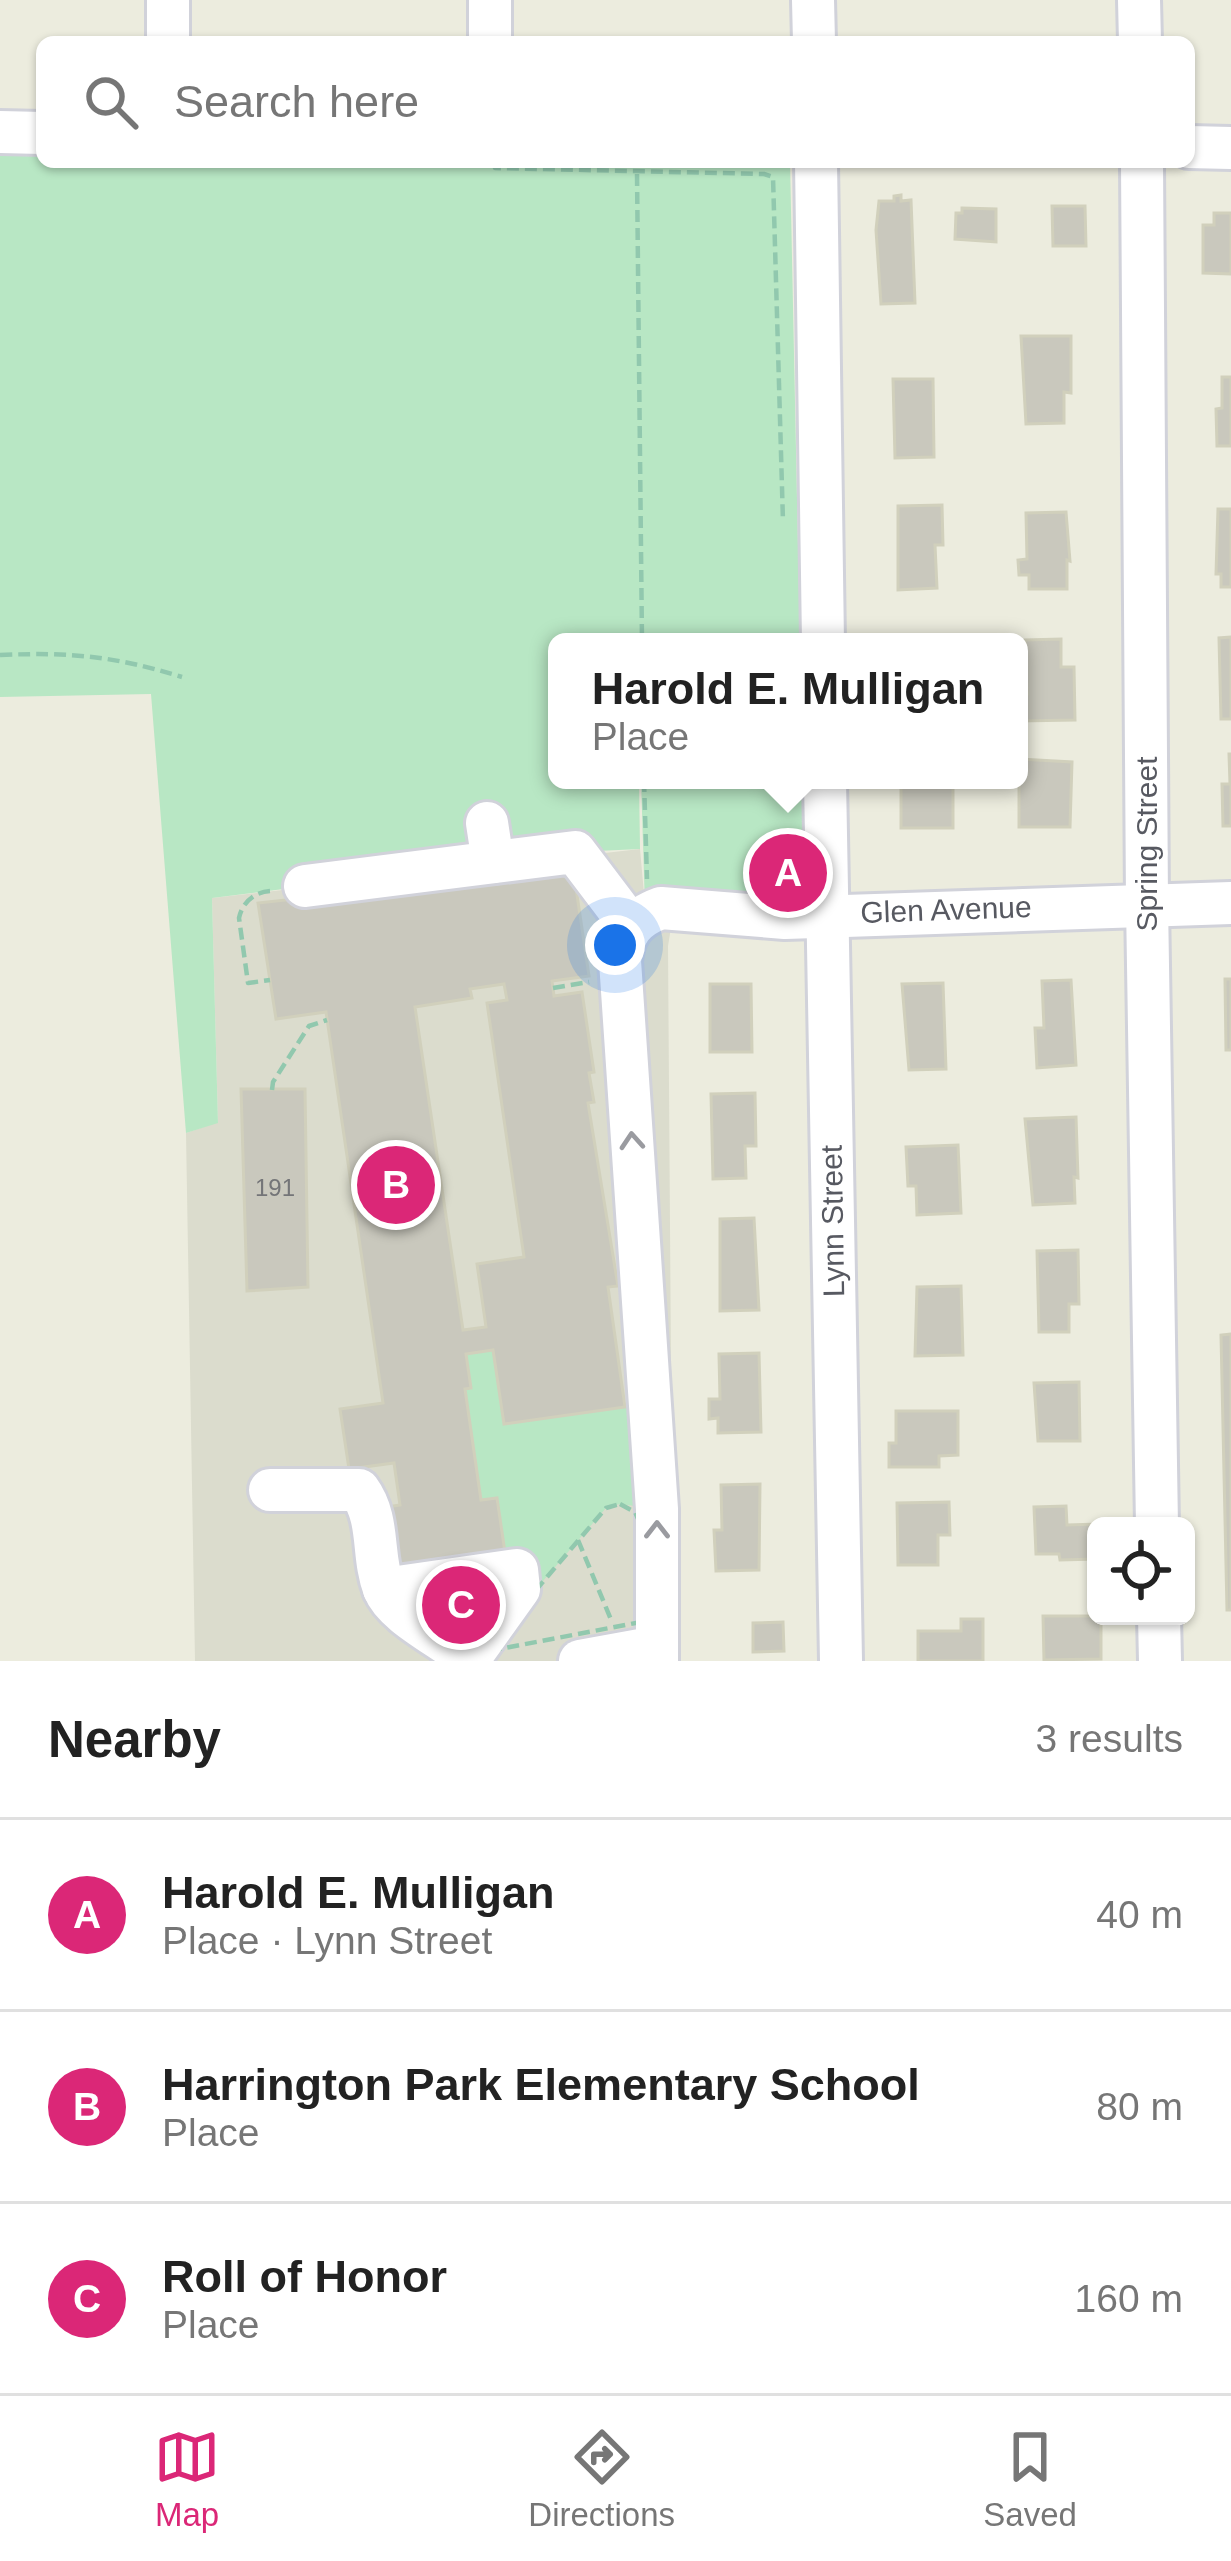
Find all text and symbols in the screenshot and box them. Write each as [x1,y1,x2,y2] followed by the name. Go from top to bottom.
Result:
[36,36,1195,168] search box
[78,69,144,135] icon: search
[174,76,419,127] text: Search here
[548,633,1028,789] popup
[592,663,984,714] text: Harold E. Mulligan
[592,715,689,758] text: Place
[1130,756,1163,932] street label: Spring Street
[749,828,827,918] pin: A
[860,890,1032,929] street label: Glen Avenue
[585,915,645,975] your location
[619,1131,645,1150] one-way arrow
[357,1140,435,1230] pin: B
[815,1144,850,1297] street label: Lynn Street
[255,1174,295,1201] house number: 191
[1087,1517,1195,1625] map controls
[1087,1517,1195,1625] button: locate
[644,1520,670,1538] one-way arrow
[422,1560,500,1650] pin: C
[48,1711,221,1768] text: Nearby
[1036,1717,1183,1760] text: 3 results
[162,1867,555,1918] text: Harold E. Mulligan
[73,1893,101,1936] text: A
[1096,1893,1183,1936] text: 40 m
[162,1919,492,1962] text: Place · Lynn Street
[162,2059,920,2110] text: Harrington Park Elementary School
[73,2085,101,2128] text: B
[1096,2085,1183,2128] text: 80 m
[162,2111,260,2154] text: Place
[162,2251,447,2302] text: Roll of Honor
[73,2277,101,2320] text: C
[1075,2277,1183,2320] text: 160 m
[162,2303,260,2346] text: Place
[154,2424,220,2534] tab: Map
[528,2424,675,2534] tab: Directions
[983,2424,1077,2534] tab: Saved

